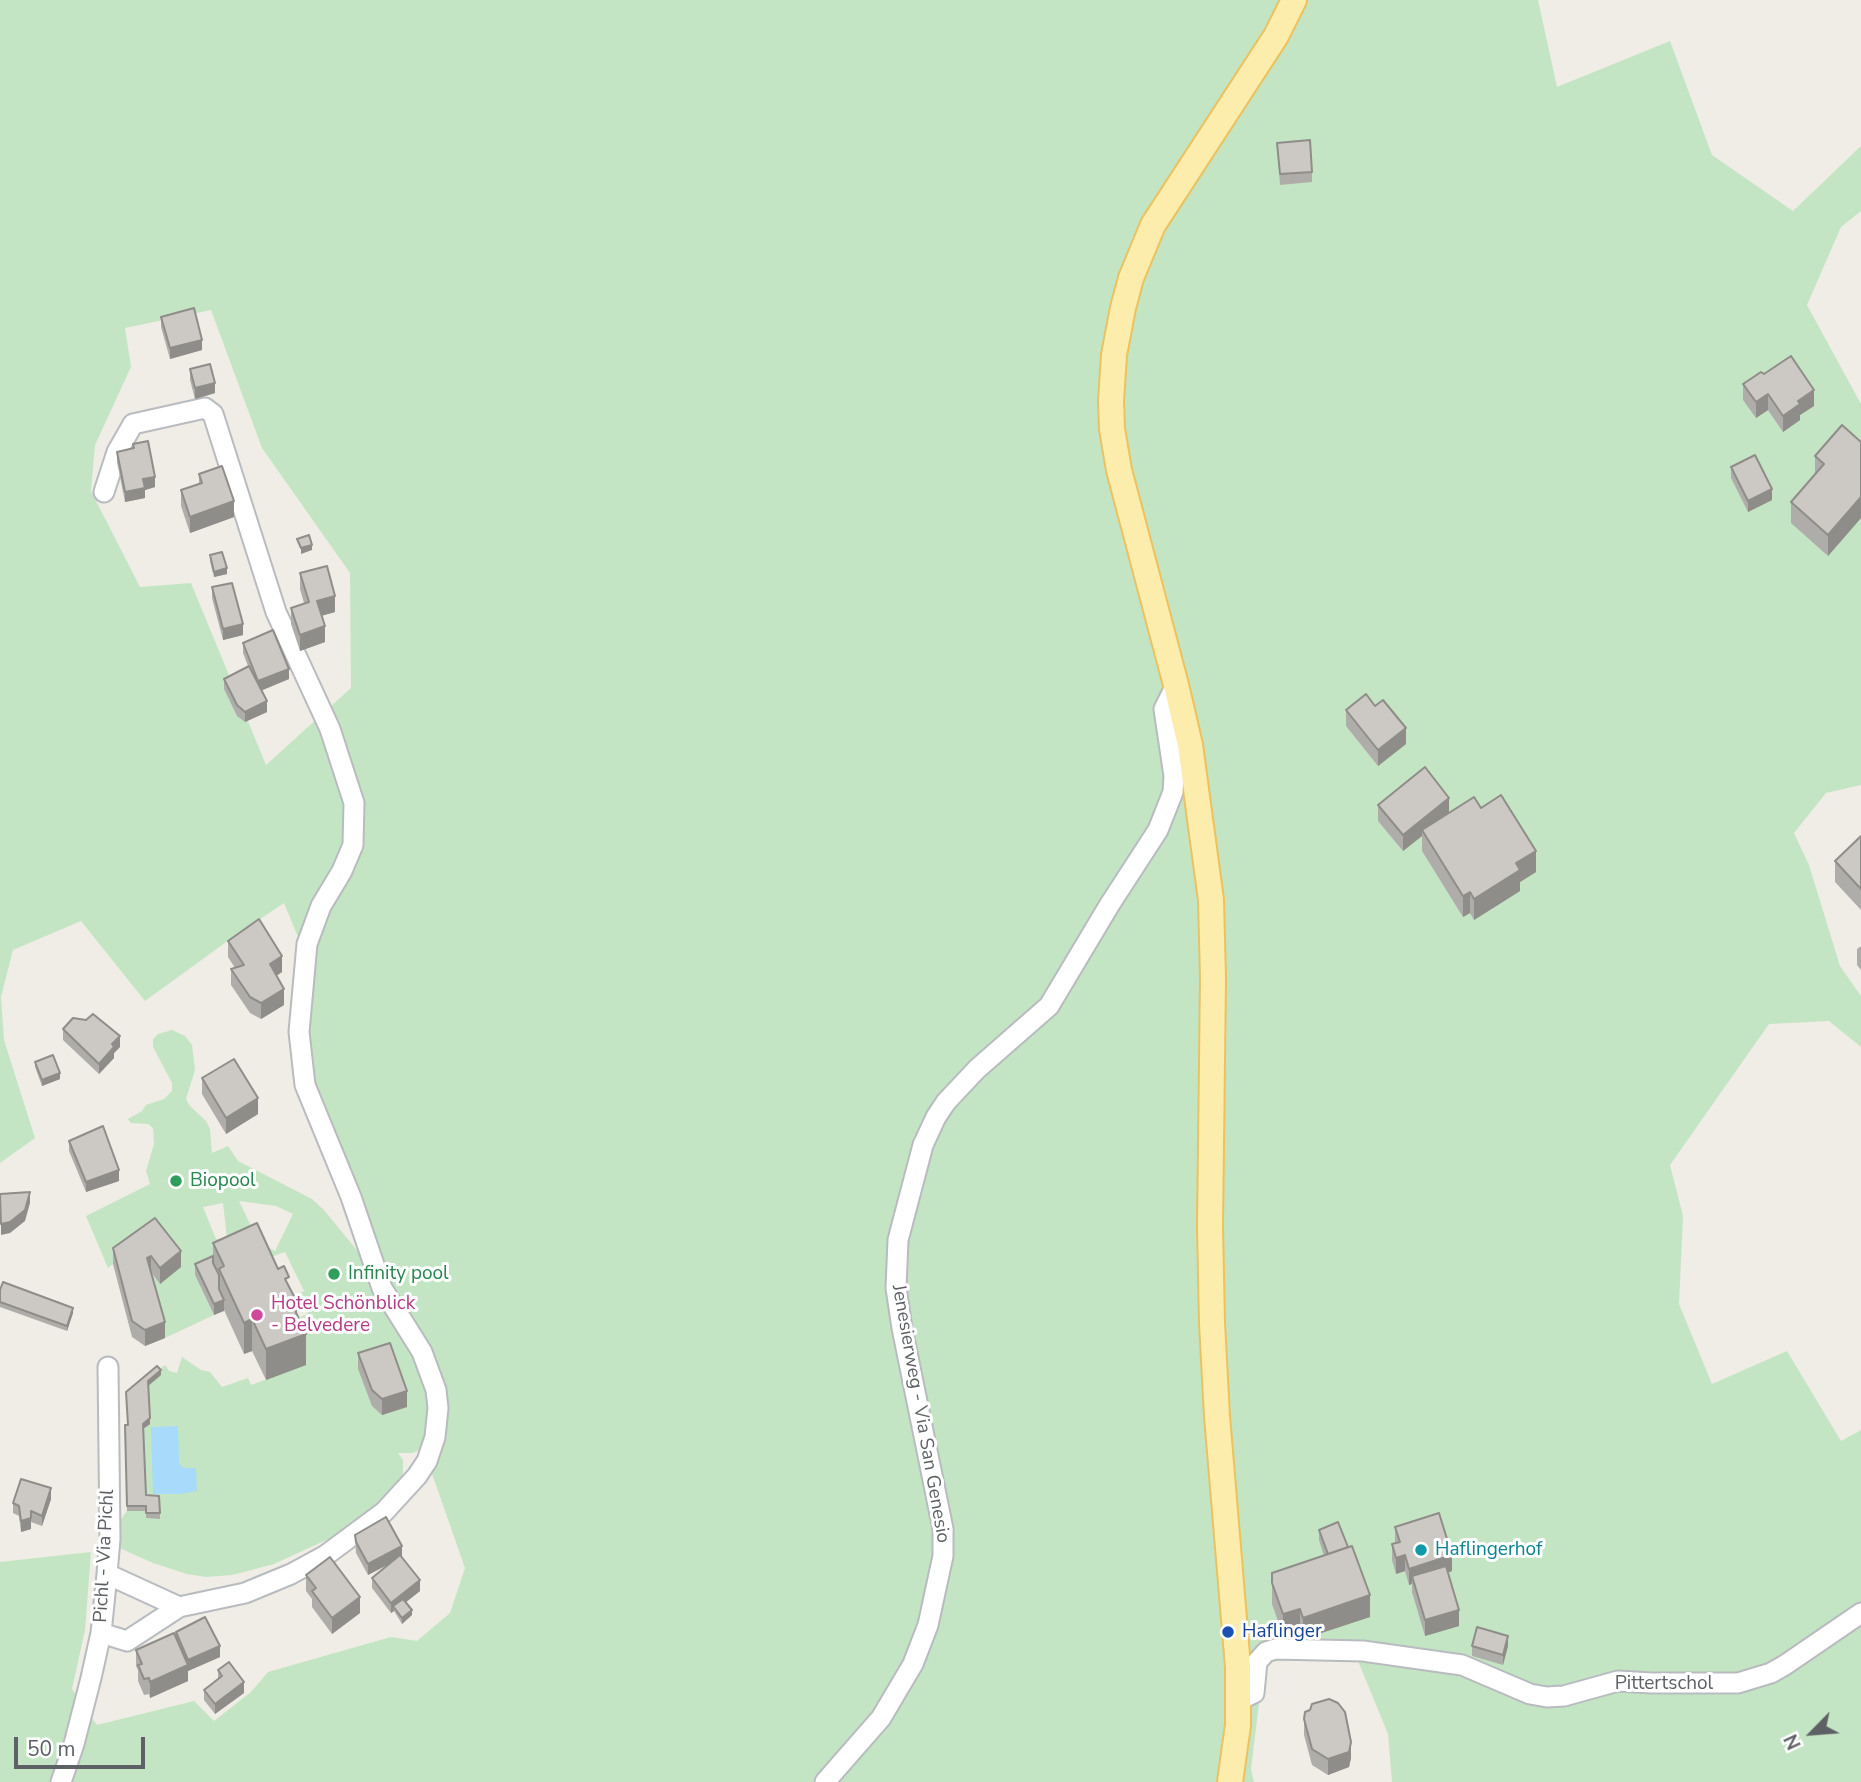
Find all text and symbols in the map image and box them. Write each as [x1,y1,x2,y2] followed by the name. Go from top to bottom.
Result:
[190,1170,256,1192] place label: Biopool
[168,1173,184,1189] marker: Biopool
[348,1263,449,1285] place label: Infinity pool
[326,1266,342,1282] marker: Infinity pool
[886,1283,954,1545] street label: Jenesierweg - Via San Genesio
[271,1293,415,1337] place label: Hotel Schönblick - Belvedere
[249,1307,265,1323] marker: Hotel Schönblick - Belvedere
[90,1489,120,1623] street label: Pichl - Via Pichl
[1435,1539,1542,1561] place label: Haflingerhof
[1413,1542,1429,1558] marker: Haflingerhof
[1242,1621,1322,1643] place label: Haflinger
[1220,1624,1236,1640] marker: Haflinger
[1615,1673,1713,1695] street label: Pittertschol
[1777,1698,1847,1768] north arrow
[18,1722,149,1766] scale bar
[1778,1730,1808,1754] text: N
[27,1735,76,1763] text: 50 m

